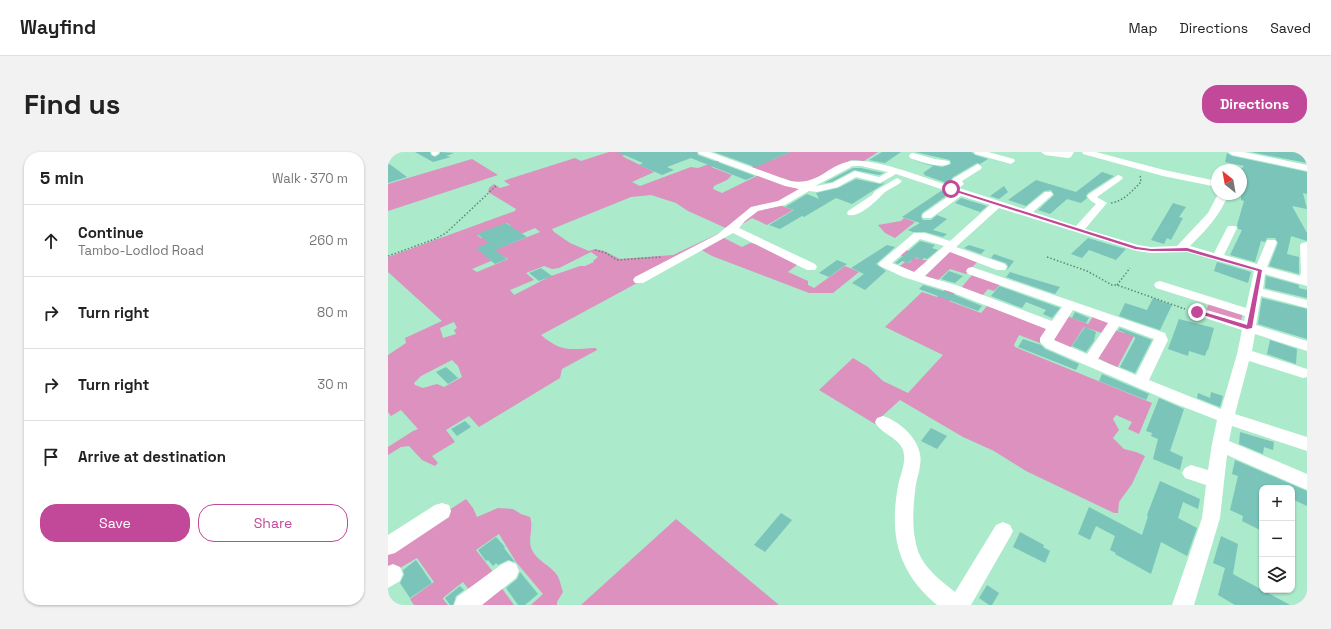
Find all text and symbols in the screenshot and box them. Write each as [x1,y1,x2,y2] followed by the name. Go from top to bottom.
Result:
[20,15,96,40] text: Wayfind
[1128,19,1158,37] text: Map
[1180,19,1248,37] text: Directions
[1270,19,1311,37] text: Saved
[1202,85,1307,123] button: Directions
[24,86,121,122] text: Find us
[1211,164,1247,200] north arrow
[40,167,84,189] text: 5 min
[272,170,348,187] text: Walk · 370 m
[942,180,960,198] route start
[78,223,144,242] text: Continue
[40,230,62,252] icon: ahead
[309,232,348,249] text: 260 m
[78,242,204,259] text: Tambo-Lodlod Road
[40,302,62,324] icon: right
[78,303,149,322] text: Turn right
[1188,303,1206,321] route end
[317,304,348,321] text: 80 m
[40,374,62,396] icon: right
[78,375,149,394] text: Turn right
[317,376,348,393] text: 30 m
[40,446,62,468] icon: arrive
[78,447,226,466] text: Arrive at destination
[1259,485,1295,593] map controls
[1259,485,1295,521] button: +
[40,504,190,542] button: Save
[198,504,348,542] button: Share
[1259,521,1295,557] button: −
[1259,557,1295,593] button: layers

